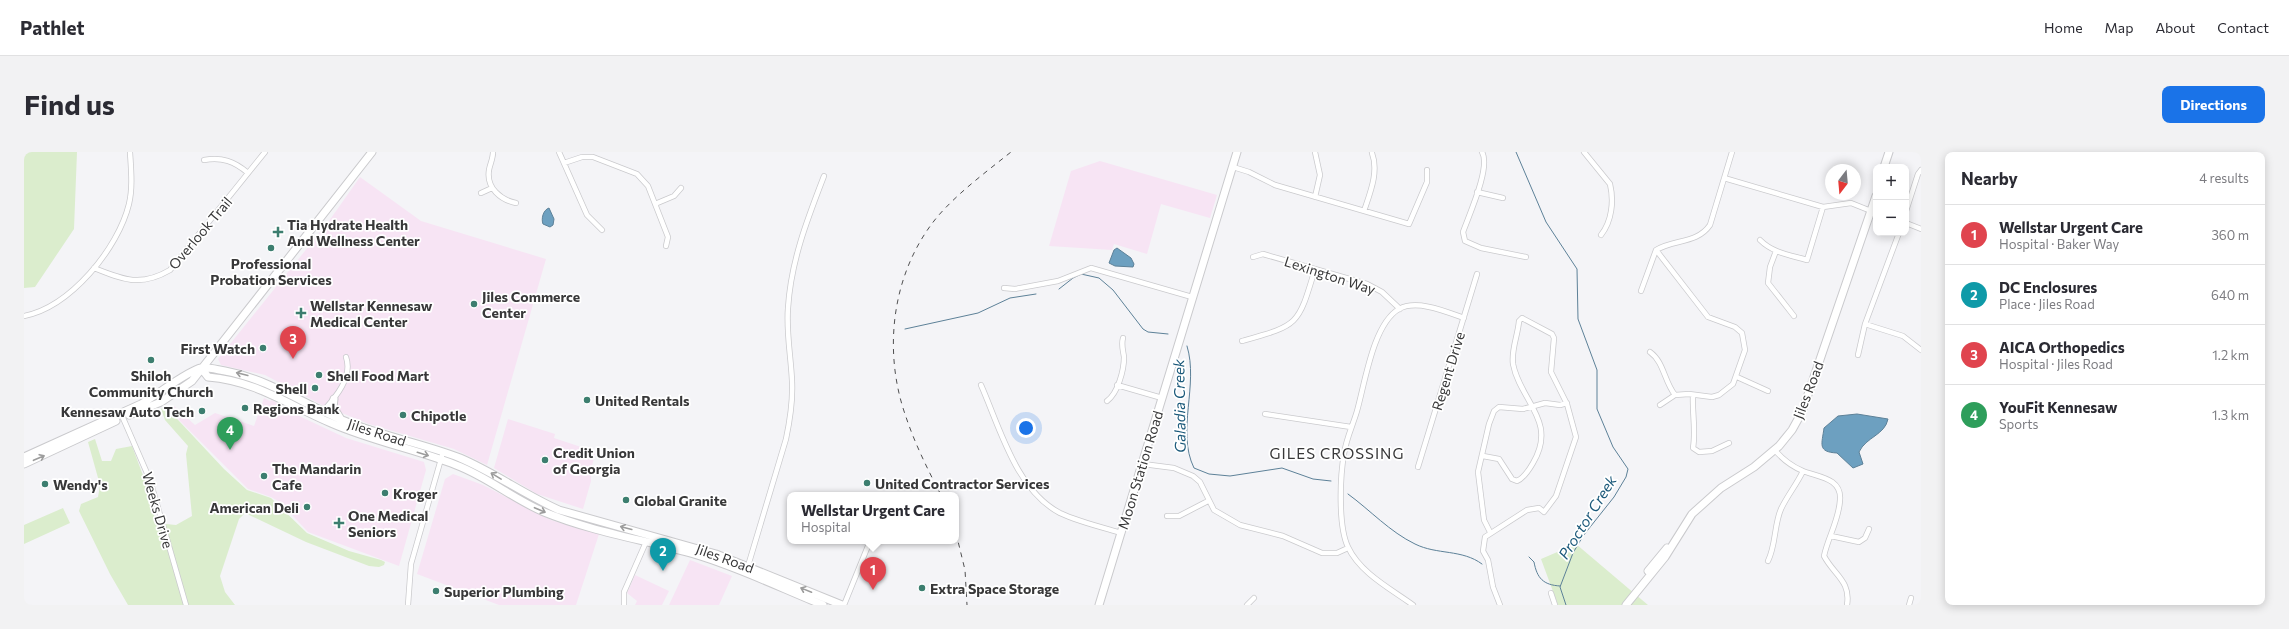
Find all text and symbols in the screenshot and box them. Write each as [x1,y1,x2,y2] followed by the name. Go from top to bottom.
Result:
[20,16,85,39] text: Pathlet
[2044,19,2083,36] text: Home
[2105,19,2133,36] text: Map
[2155,19,2195,36] text: About
[2217,19,2269,36] text: Contact
[2162,86,2265,123] button: Directions
[24,87,115,121] text: Find us
[1825,164,1861,200] north arrow
[1873,164,1909,236] map controls
[1873,164,1909,200] button: +
[1961,168,2018,189] text: Nearby
[2199,170,2249,186] text: 4 results
[165,193,235,273] street label: Overlook Trail
[1873,200,1909,236] button: −
[287,216,420,249] place label: Tia Hydrate Health And Wellness Center
[1999,218,2143,236] text: Wellstar Urgent Care
[272,226,284,238] marker: Tia Hydrate Health And Wellness Center
[1971,227,1977,243] text: 1
[2211,227,2249,243] text: 360 m
[1999,236,2119,252] text: Hospital · Baker Way
[266,243,276,253] marker: Professional Probation Services
[1282,252,1378,298] street label: Lexington Way
[210,255,332,288] place label: Professional Probation Services
[1999,278,2097,296] text: DC Enclosures
[1970,287,1978,303] text: 2
[2211,287,2249,303] text: 640 m
[482,288,580,321] place label: Jiles Commerce Center
[1999,296,2095,312] text: Place · Jiles Road
[310,297,433,330] place label: Wellstar Kennesaw Medical Center
[469,299,479,309] marker: Jiles Commerce Center
[295,307,307,319] marker: Wellstar Kennesaw Medical Center
[280,326,306,359] pin: 3
[1428,330,1468,412] street label: Regent Drive
[1999,338,2125,356] text: AICA Orthopedics
[180,340,255,357] place label: First Watch
[258,343,268,353] marker: First Watch
[1970,347,1978,363] text: 3
[2212,347,2249,363] text: 1.2 km
[146,355,156,365] marker: Shiloh Community Church
[1999,356,2113,372] text: Hospital · Jiles Road
[1169,358,1189,453] water label: Galadia Creek
[1789,359,1827,421] street label: Jiles Road
[89,367,213,400] place label: Shiloh Community Church
[327,367,429,384] place label: Shell Food Mart
[236,370,249,378] one-way arrow
[314,370,324,380] marker: Shell Food Mart
[275,380,307,397] place label: Shell
[310,383,320,393] marker: Shell
[595,392,690,409] place label: United Rentals
[582,395,592,405] marker: United Rentals
[1999,398,2117,416] text: YouFit Kennesaw
[253,400,340,417] place label: Regions Bank
[61,403,194,420] place label: Kennesaw Auto Tech
[240,403,250,413] marker: Regions Bank
[197,406,207,416] marker: Kennesaw Auto Tech
[411,407,466,424] place label: Chipotle
[1970,407,1978,423] text: 4
[2212,407,2249,423] text: 1.3 km
[1114,409,1166,531] street label: Moon Station Road
[398,410,408,420] marker: Chipotle
[346,415,408,449] street label: Jiles Road
[1999,416,2039,432] text: Sports
[217,417,243,450] pin: 4
[1016,418,1036,438] your location
[553,444,635,477] place label: Credit Union of Georgia
[1270,444,1404,462] district label: GILES CROSSING
[417,451,430,458] one-way arrow
[33,454,45,461] one-way arrow
[540,455,550,465] marker: Credit Union of Georgia
[272,460,361,493] place label: The Mandarin Cafe
[139,470,177,550] street label: Weeks Drive
[259,471,269,481] marker: The Mandarin Cafe
[1554,471,1620,562] water label: Proctor Creek
[490,472,502,480] one-way arrow
[875,475,1050,492] place label: United Contractor Services
[53,476,108,493] place label: Wendy's
[862,478,872,488] marker: United Contractor Services
[40,479,50,489] marker: Wendy's
[393,485,438,502] place label: Kroger
[380,488,390,498] marker: Kroger
[634,492,727,509] place label: Global Granite
[787,492,959,544] popup
[621,495,631,505] marker: Global Granite
[209,499,299,516] place label: American Deli
[801,501,945,519] text: Wellstar Urgent Care
[302,502,312,512] marker: American Deli
[348,507,428,540] place label: One Medical Seniors
[534,507,546,514] one-way arrow
[333,517,345,529] marker: One Medical Seniors
[801,519,851,535] text: Hospital
[620,524,633,531] one-way arrow
[650,538,676,571] pin: 2
[694,540,756,576] street label: Jiles Road
[860,557,886,590] pin: 1
[930,580,1059,597] place label: Extra Space Storage
[444,583,564,600] place label: Superior Plumbing
[917,583,927,593] marker: Extra Space Storage
[801,585,813,593] one-way arrow
[431,586,441,596] marker: Superior Plumbing

